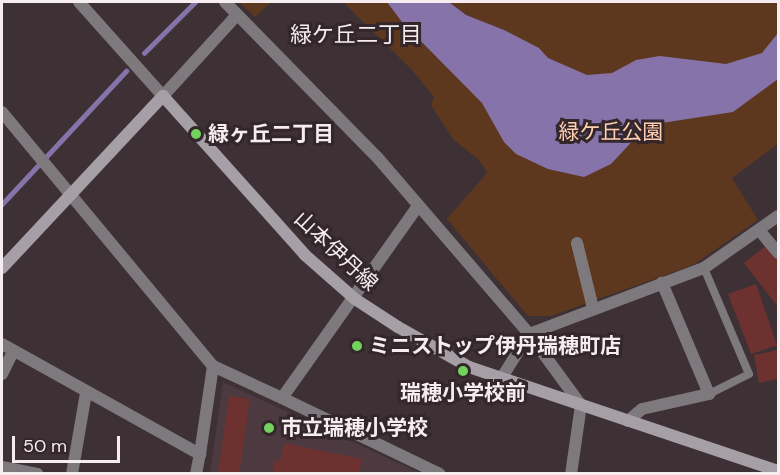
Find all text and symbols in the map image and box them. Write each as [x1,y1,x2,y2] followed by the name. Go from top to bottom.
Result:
[290,22,422,48] district label: 緑ケ丘二丁目
[559,119,663,145] park label: 緑ケ丘公園
[208,121,334,147] place label: 緑ヶ丘二丁目
[189,127,203,141] marker: 緑ヶ丘二丁目
[289,206,383,296] street label: 山本伊丹線
[369,333,621,359] place label: ミニストップ伊丹瑞穂町店
[350,339,364,353] marker: ミニストップ伊丹瑞穂町店
[456,364,470,378] marker: 瑞穂小学校前
[400,380,526,406] place label: 瑞穂小学校前
[281,415,428,441] place label: 市立瑞穂小学校
[262,421,276,435] marker: 市立瑞穂小学校
[15,424,123,462] scale bar
[23,434,67,458] text: 50 m

